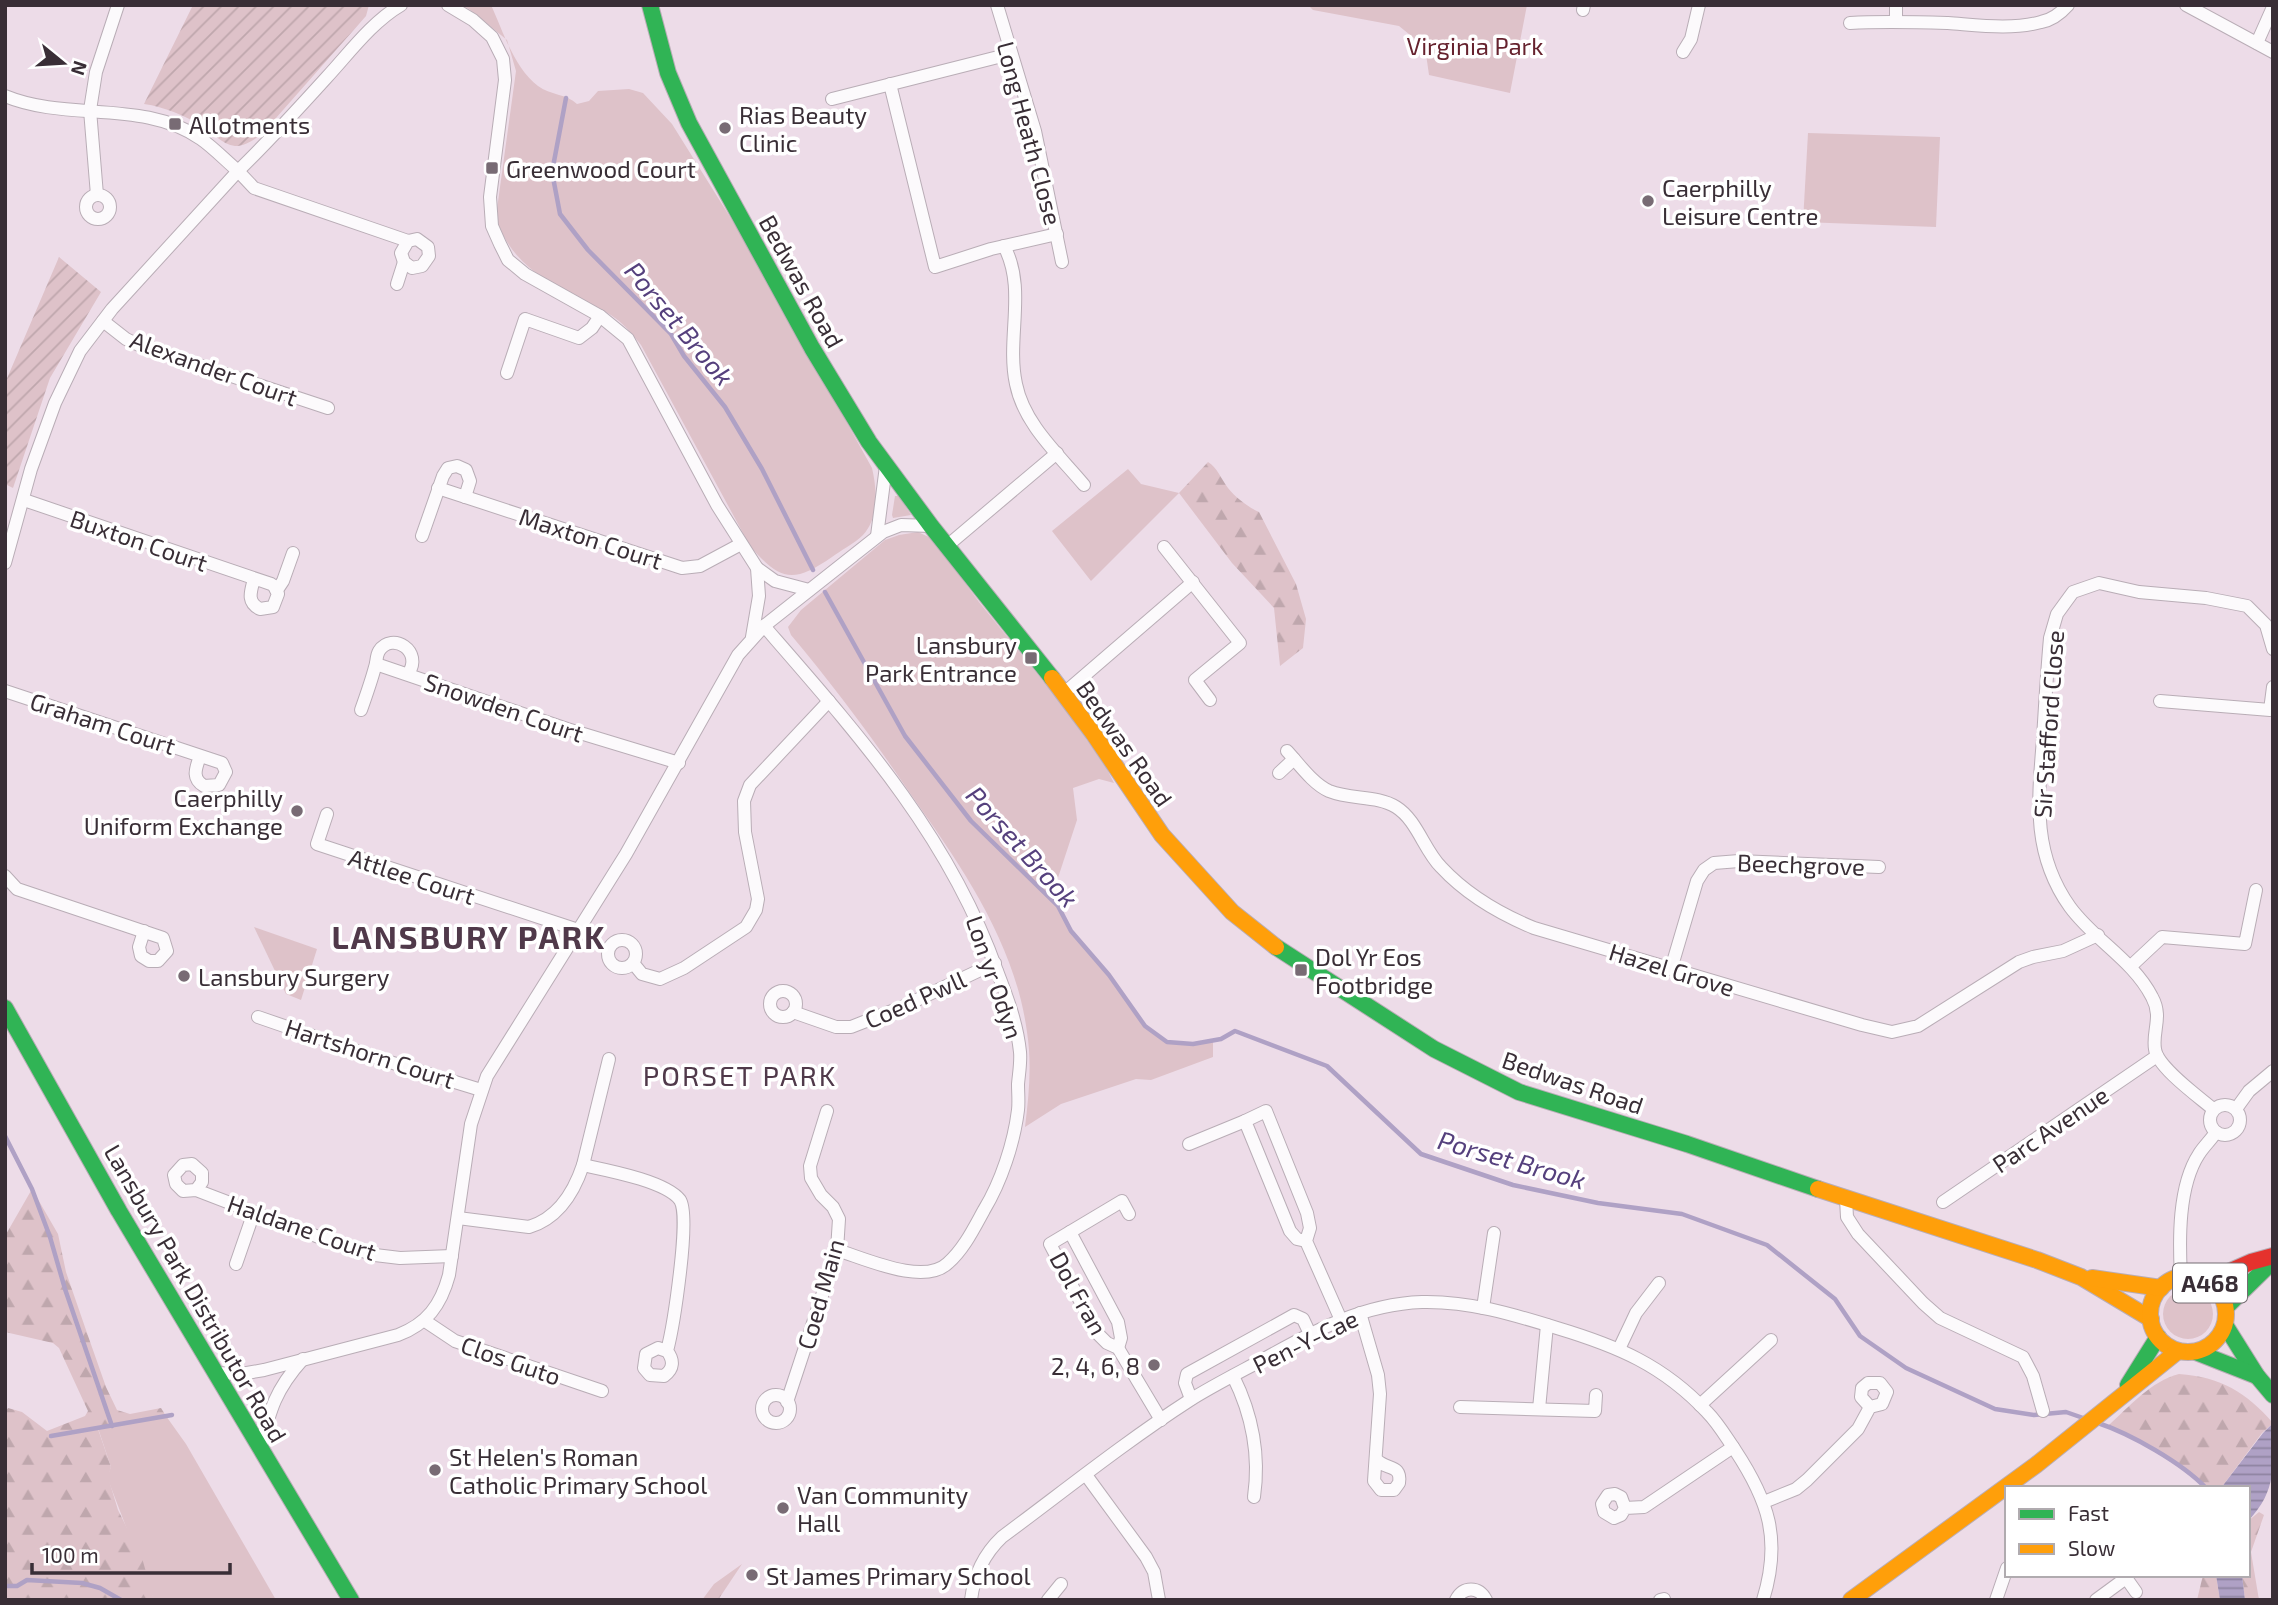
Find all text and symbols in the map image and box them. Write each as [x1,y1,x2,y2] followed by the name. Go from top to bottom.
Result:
[28,28,98,98] north arrow
[1407,31,1543,60] park label: Virginia Park
[992,38,1068,228] street label: Long Heath Close
[67,58,93,78] text: N
[739,100,867,157] place label: Rias Beauty Clinic
[189,110,310,139] place label: Allotments
[167,116,183,132] marker: Allotments
[717,120,733,136] marker: Rias Beauty Clinic
[506,154,696,183] place label: Greenwood Court
[484,160,500,176] marker: Greenwood Court
[1662,173,1818,230] place label: Caerphilly Leisure Centre
[1640,193,1656,209] marker: Caerphilly Leisure Centre
[754,210,850,352] street label: Bedwas Road
[619,255,741,391] water label: Porset Brook
[127,324,301,412] street label: Alexander Court
[516,501,666,575] street label: Maxton Court
[67,503,211,577] street label: Buxton Court
[2027,629,2069,819] street label: Sir Stafford Close
[865,630,1017,687] place label: Lansbury Park Entrance
[1023,650,1039,666] marker: Lansbury Park Entrance
[421,666,587,748] street label: Snowden Court
[1071,674,1179,812] street label: Bedwas Road
[27,686,179,760] street label: Graham Court
[961,779,1085,913] water label: Porset Brook
[84,783,283,840] place label: Caerphilly Uniform Exchange
[289,803,305,819] marker: Caerphilly Uniform Exchange
[345,842,479,910] street label: Attlee Court
[1737,847,1865,881] street label: Beechgrove
[960,912,1030,1042] street label: Lon yr Odyn
[332,917,606,955] district label: LANSBURY PARK
[1606,936,1738,1002] street label: Hazel Grove
[1315,942,1433,999] place label: Dol Yr Eos Footbridge
[198,962,390,991] place label: Lansbury Surgery
[1293,962,1309,978] marker: Dol Yr Eos Footbridge
[860,964,970,1034] street label: Coed Pwll
[176,968,192,984] marker: Lansbury Surgery
[282,1012,458,1094] street label: Hartshorn Court
[1499,1044,1647,1120] street label: Bedwas Road
[643,1058,837,1092] district label: PORSET PARK
[1987,1080,2113,1178] street label: Parc Avenue
[1435,1123,1589,1195] water label: Porset Brook
[99,1139,293,1447] street label: Lansbury Park Distributor Road
[224,1188,380,1266] street label: Haldane Court
[790,1235,850,1353] street label: Coed Main
[1044,1246,1114,1340] street label: Dol Fran
[2173,1264,2247,1302] road number: A468
[1248,1303,1362,1379] street label: Pen-Y-Cae
[457,1329,565,1391] street label: Clos Guto
[1051,1351,1140,1380] place label: 2, 4, 6, 8
[1146,1357,1162,1373] marker: 2, 4, 6, 8
[449,1442,707,1499] place label: St Helen's Roman Catholic Primary School
[427,1462,443,1478] marker: St Helen's Roman Catholic Primary School
[797,1480,968,1537] place label: Van Community Hall
[2005,1486,2250,1577] legend
[775,1500,791,1516] marker: Van Community Hall
[2068,1500,2109,1525] text: Fast
[32,1532,229,1576] scale bar
[2068,1535,2115,1560] text: Slow
[42,1542,99,1567] text: 100 m
[766,1561,1031,1590] place label: St James Primary School
[744,1567,760,1583] marker: St James Primary School

